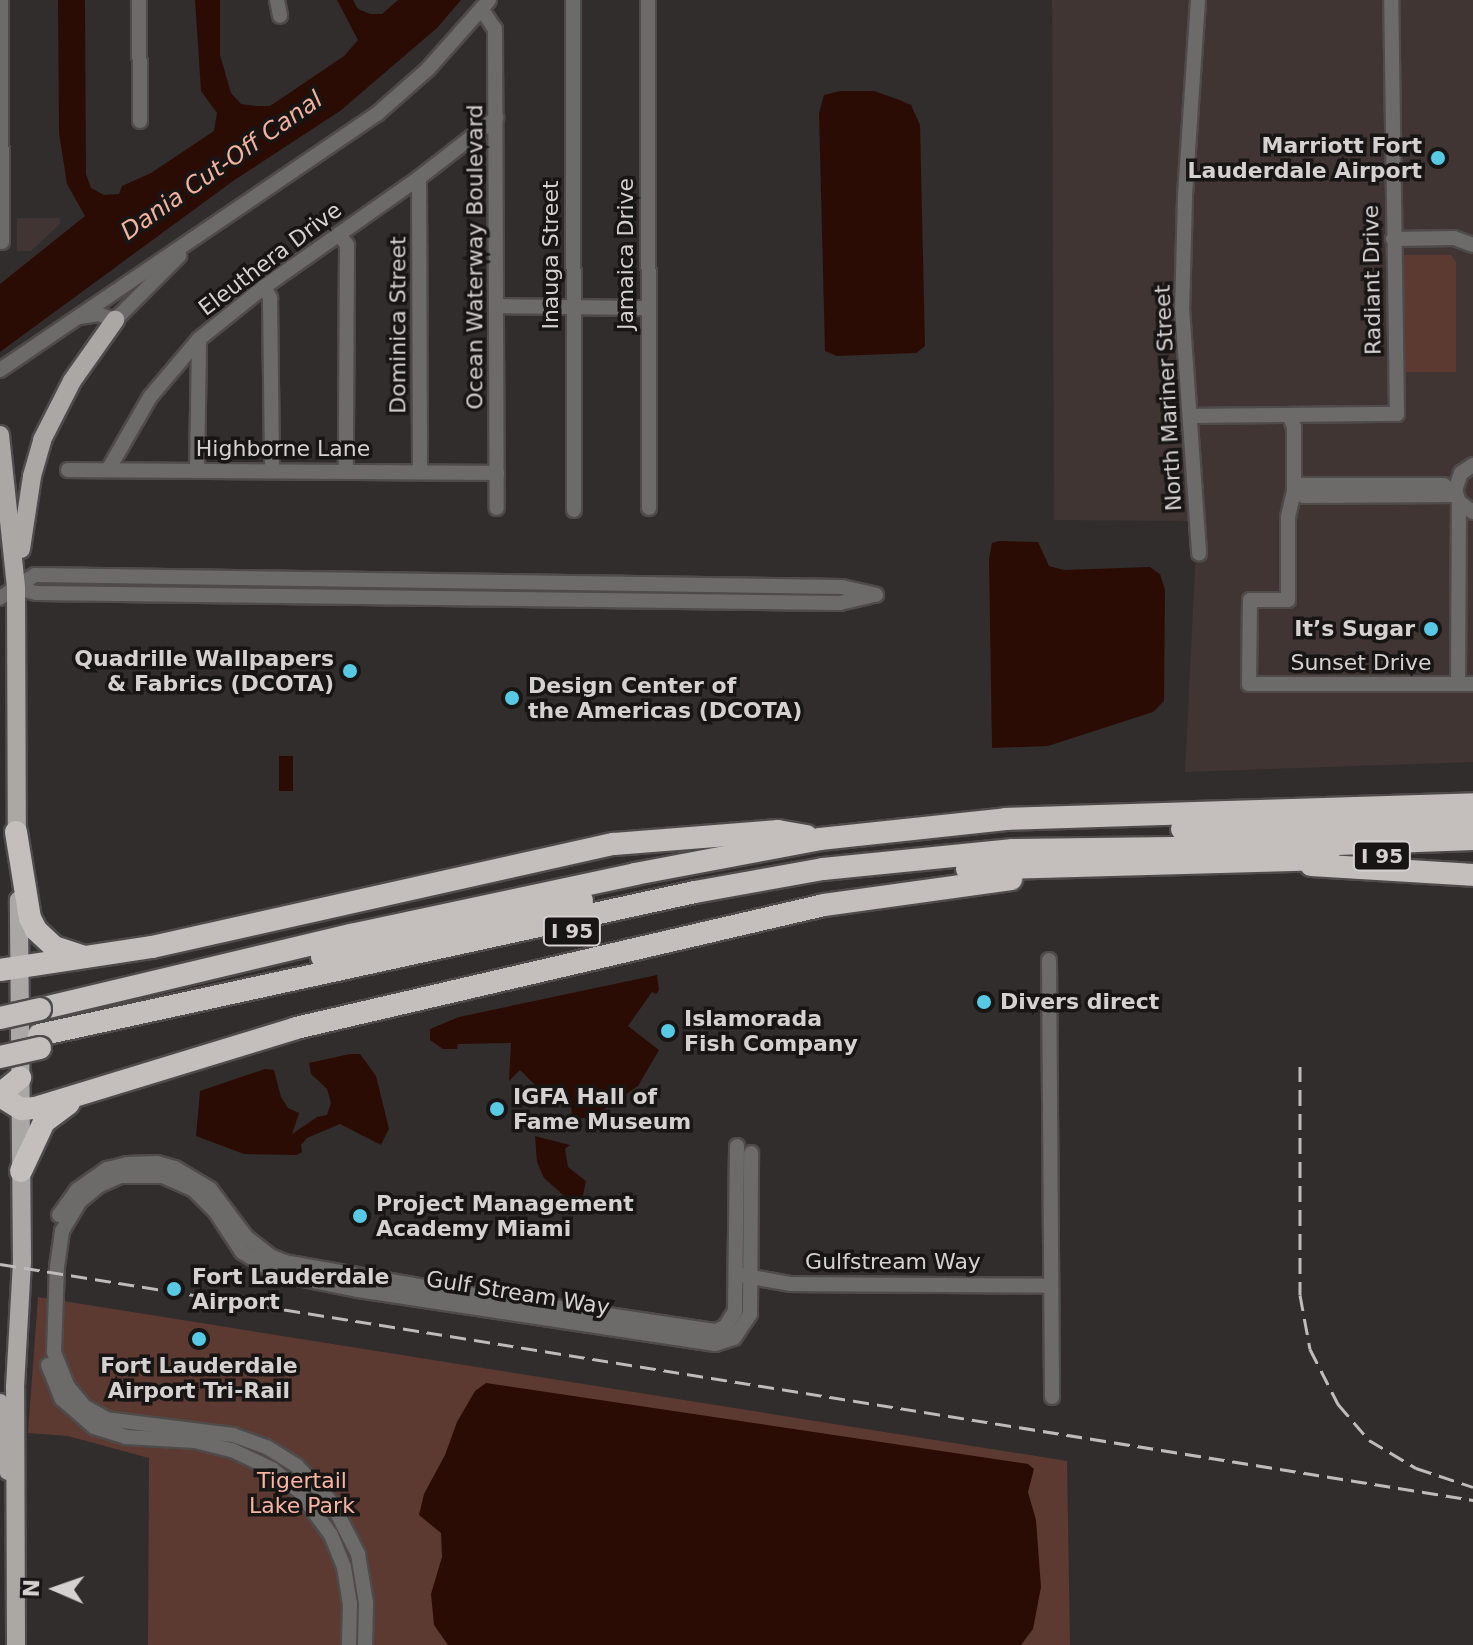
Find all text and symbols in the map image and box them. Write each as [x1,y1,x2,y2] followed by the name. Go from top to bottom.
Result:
[116,86,328,246] water label: Dania Cut-Off Canal
[462,104,488,410] street label: Ocean Waterway Boulevard
[1188,132,1422,184] place label: Marriott Fort Lauderdale Airport
[1429,149,1447,167] marker: Marriott Fort Lauderdale Airport
[613,178,639,330] street label: Jamaica Drive
[538,180,564,330] street label: Inauga Street
[193,197,347,321] street label: Eleuthera Drive
[1357,205,1387,355] street label: Radiant Drive
[385,236,411,414] street label: Dominica Street
[1149,284,1187,512] street label: North Mariner Street
[196,436,370,462] street label: Highborne Lane
[1294,616,1415,642] place label: It’s Sugar
[1422,620,1440,638] marker: It’s Sugar
[74,645,334,696] place label: Quadrille Wallpapers & Fabrics (DCOTA)
[1290,650,1432,676] street label: Sunset Drive
[341,662,359,680] marker: Quadrille Wallpapers & Fabrics (DCOTA)
[528,672,802,724] place label: Design Center of the Americas (DCOTA)
[503,689,521,707] marker: Design Center of the Americas (DCOTA)
[1352,840,1412,872] road number: I 95
[542,915,602,947] road number: I 95
[1000,989,1159,1015] place label: Divers direct
[975,993,993,1011] marker: Divers direct
[684,1005,858,1056] place label: Islamorada Fish Company
[659,1022,677,1040] marker: Islamorada Fish Company
[513,1083,691,1134] place label: IGFA Hall of Fame Museum
[488,1100,506,1118] marker: IGFA Hall of Fame Museum
[376,1190,634,1242] place label: Project Management Academy Miami
[351,1207,369,1225] marker: Project Management Academy Miami
[805,1249,981,1275] street label: Gulfstream Way
[192,1263,389,1314] place label: Fort Lauderdale Airport
[424,1265,612,1321] street label: Gulf Stream Way
[163,1278,185,1300] marker: Fort Lauderdale Airport
[190,1330,208,1348] marker: Fort Lauderdale Airport Tri-Rail
[100,1352,298,1404] place label: Fort Lauderdale Airport Tri-Rail
[249,1467,355,1518] park label: Tigertail Lake Park
[16,1549,96,1629] north arrow
[19,1579,44,1598] text: N

